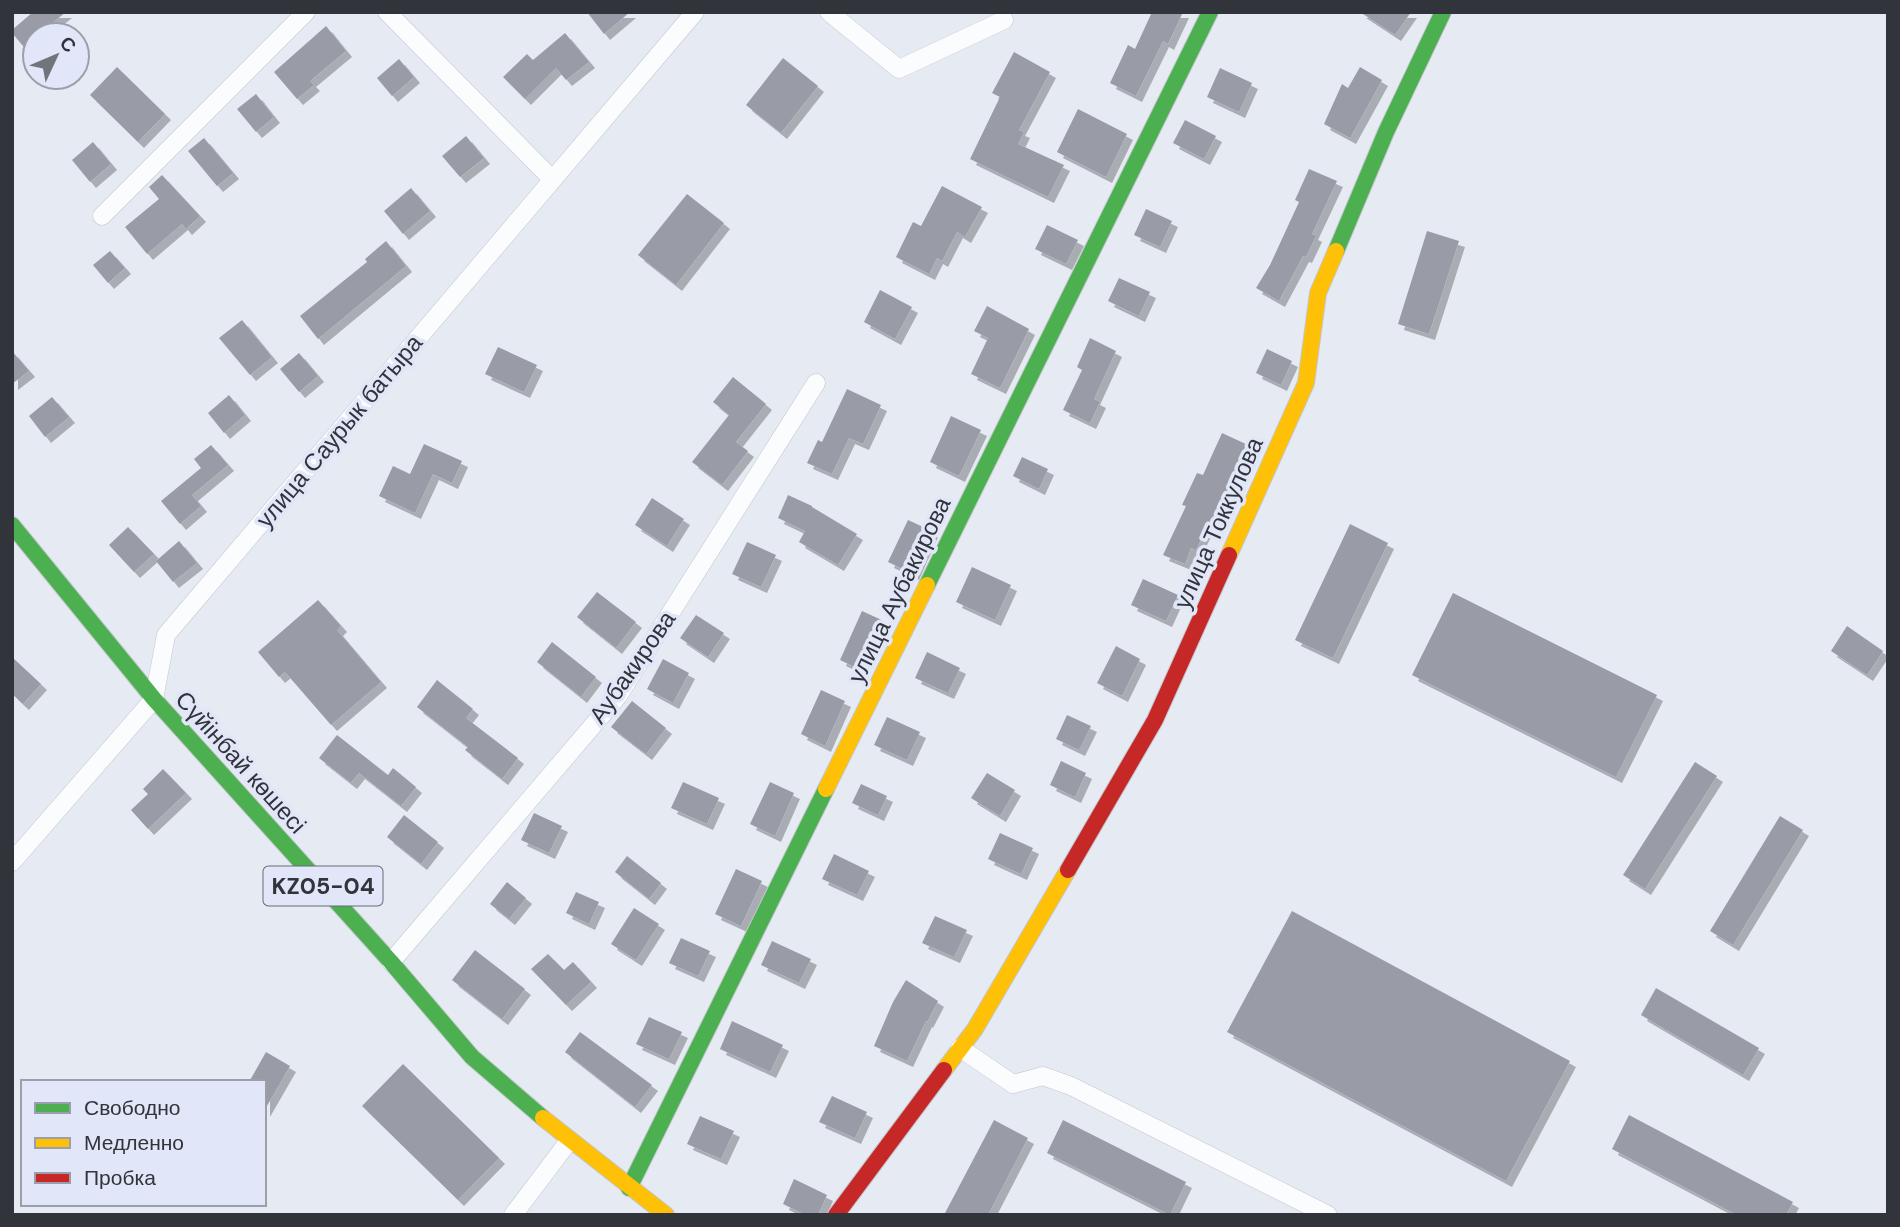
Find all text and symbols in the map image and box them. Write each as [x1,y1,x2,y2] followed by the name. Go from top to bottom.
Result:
[21,21,91,91] north arrow
[54,31,82,58] text: С
[249,327,429,534] street label: улица Саурык батыра
[1166,432,1270,614] street label: улица Токкулова
[840,491,958,688] street label: улица Аубакирова
[582,604,683,730] street label: Аубакирова
[169,684,313,840] street label: Сүйінбай көшесі
[264,866,382,906] road number: KZ05-04
[21,1080,266,1206] legend
[84,1094,181,1122] text: Свободно
[84,1129,184,1157] text: Медленно
[84,1164,156,1192] text: Пробка

